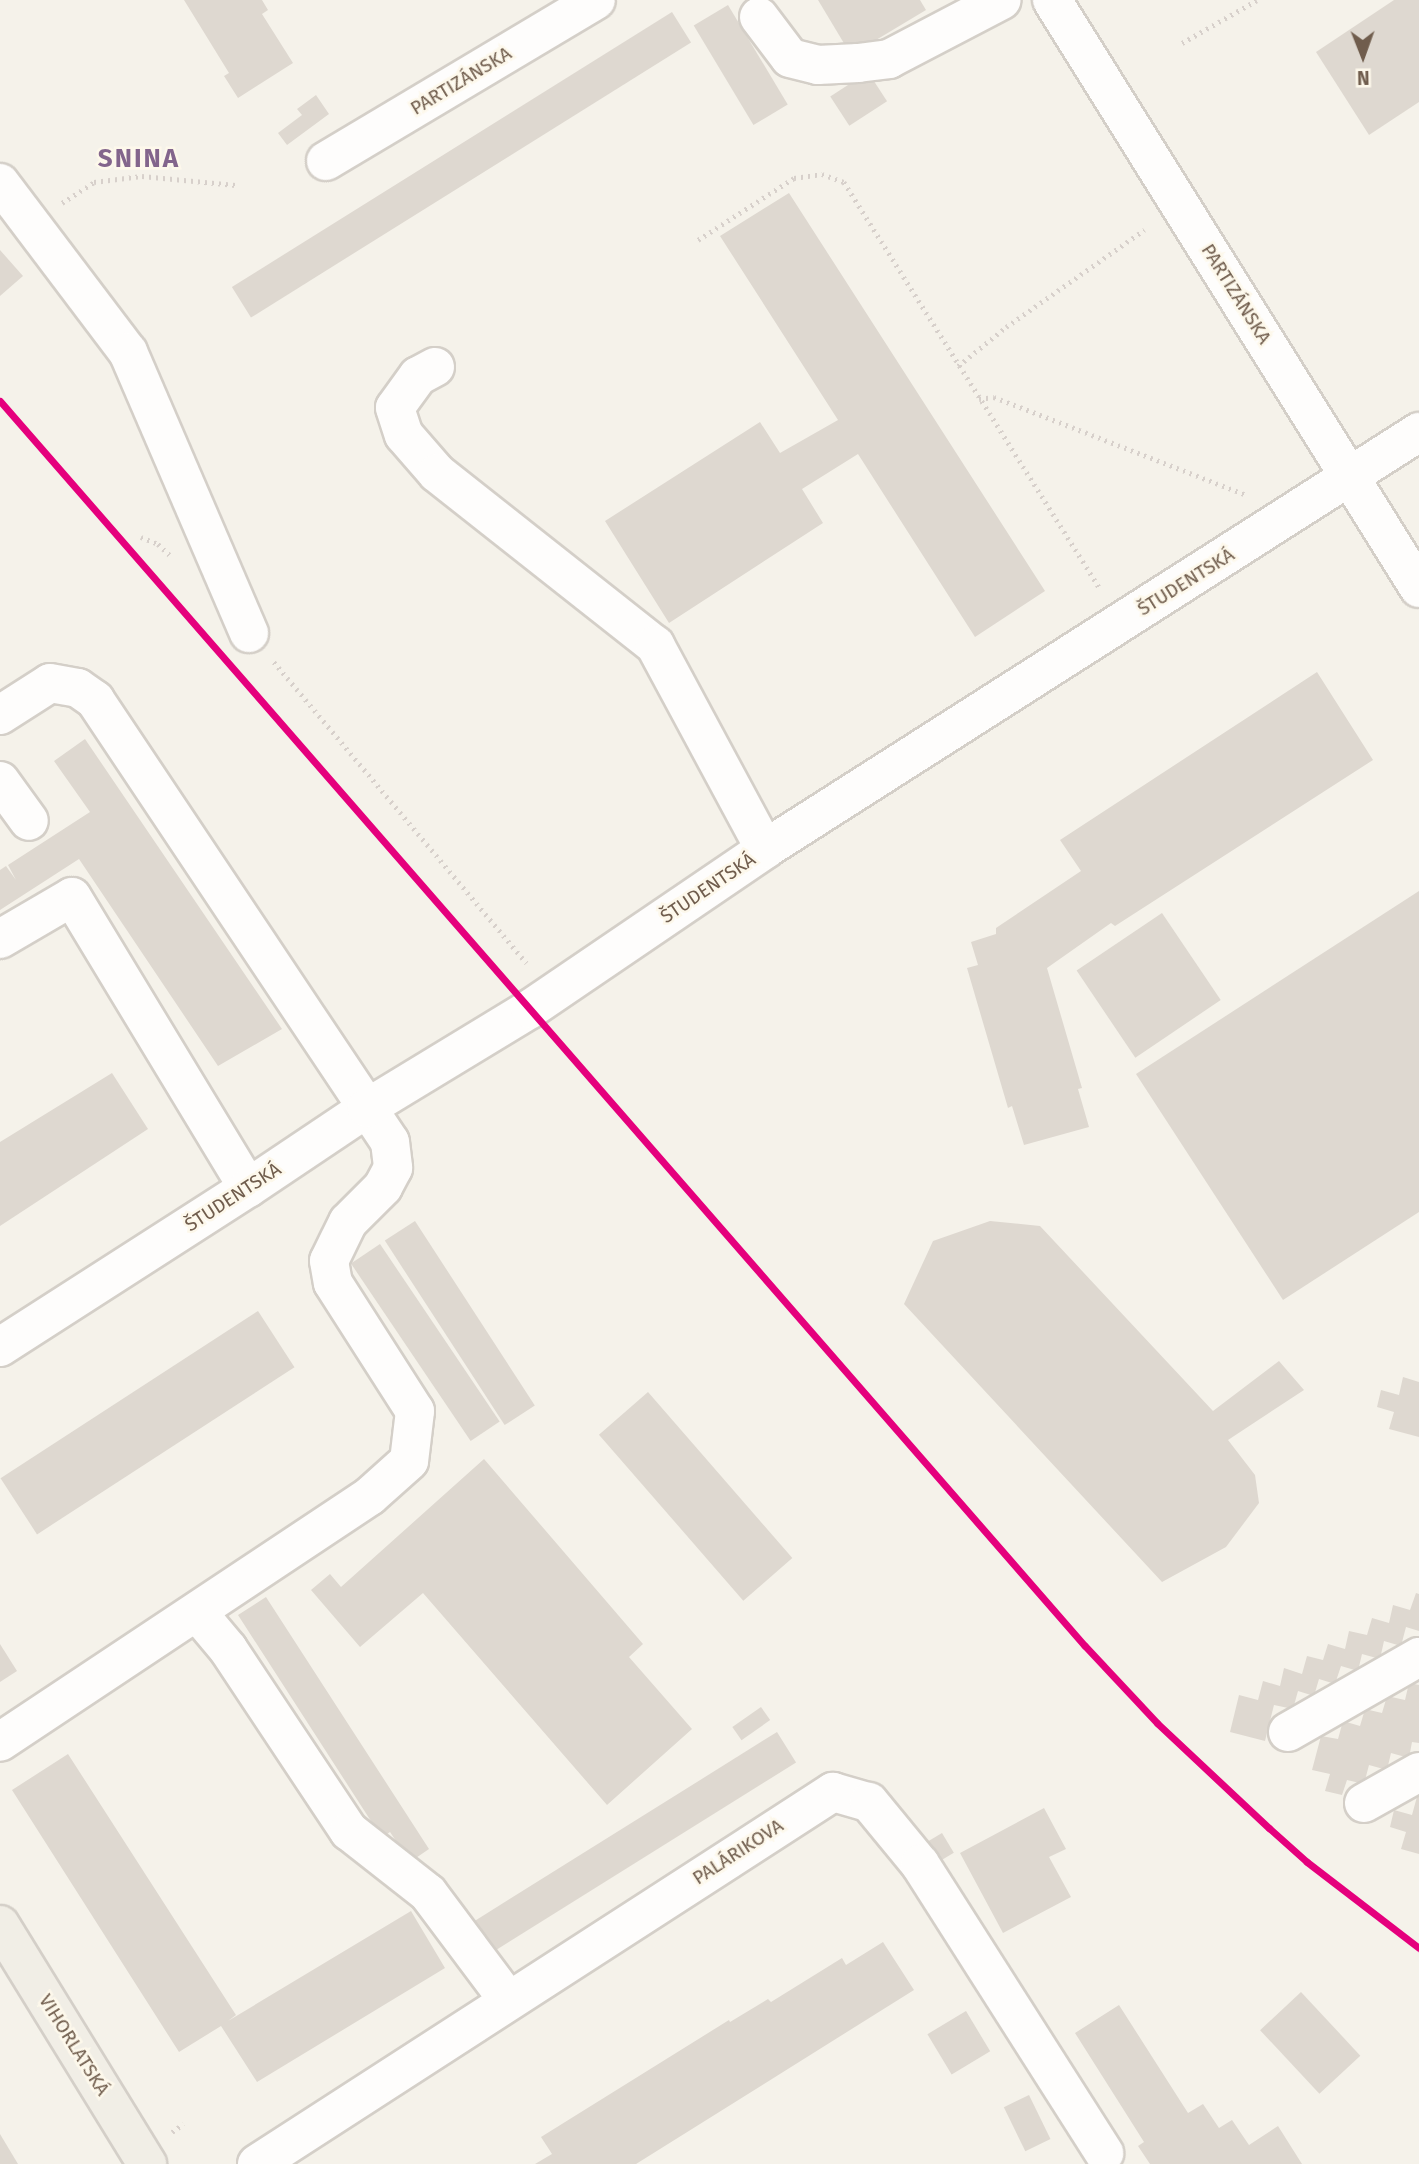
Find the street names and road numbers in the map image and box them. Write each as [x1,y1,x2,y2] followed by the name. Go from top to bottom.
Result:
[406,42,516,120] street label: PARTIZÁNSKA
[1196,240,1276,348] street label: PARTIZÁNSKA
[1133,543,1239,621] street label: ŠTUDENTSKÁ
[656,848,760,928] street label: ŠTUDENTSKÁ
[181,1158,285,1236] street label: ŠTUDENTSKÁ
[688,1814,788,1890] street label: PALÁRIKOVA
[34,1990,114,2100] street label: VIHORLATSKÁ

